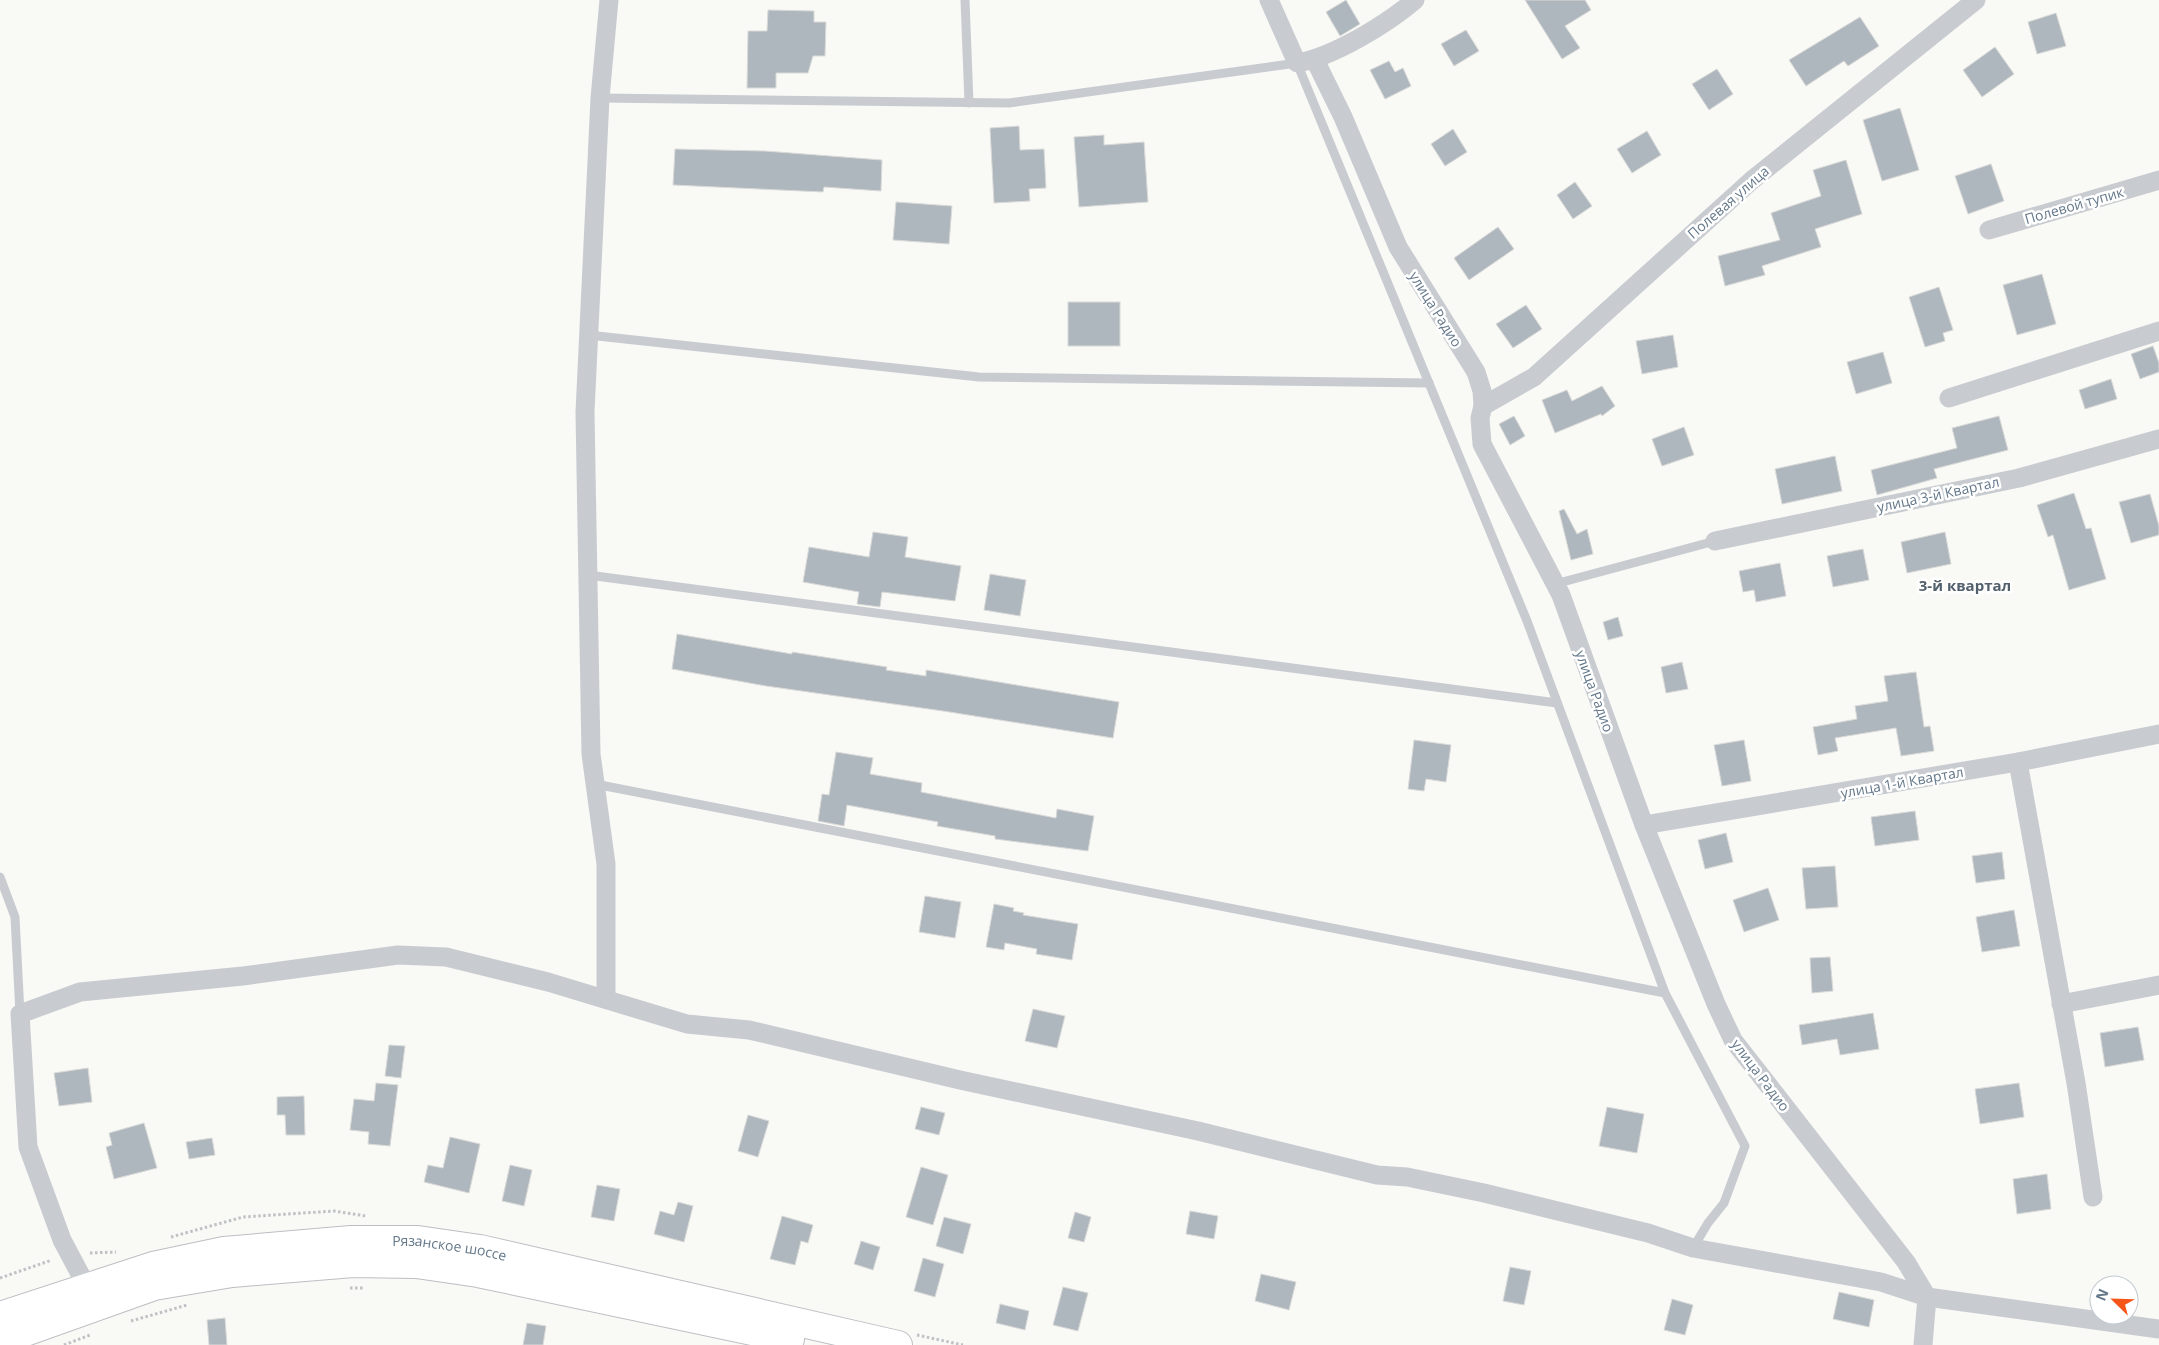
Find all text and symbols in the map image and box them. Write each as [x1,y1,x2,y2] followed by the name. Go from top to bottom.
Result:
[1683,161,1773,243] street label: Полевая улица
[2022,182,2126,228] street label: Полевой тупик
[1405,268,1467,350] street label: улица Радио
[1875,472,2001,516] street label: улица 3-й Квартал
[1919,575,2011,595] district label: 3-й квартал
[1571,647,1619,735] street label: улица Радио
[1839,762,1965,802] street label: улица 1-й Квартал
[1728,1035,1794,1115] street label: улица Радио
[392,1230,509,1264] street label: Рязанское шоссе
[2089,1275,2139,1325] north arrow
[2091,1286,2113,1304] text: N

